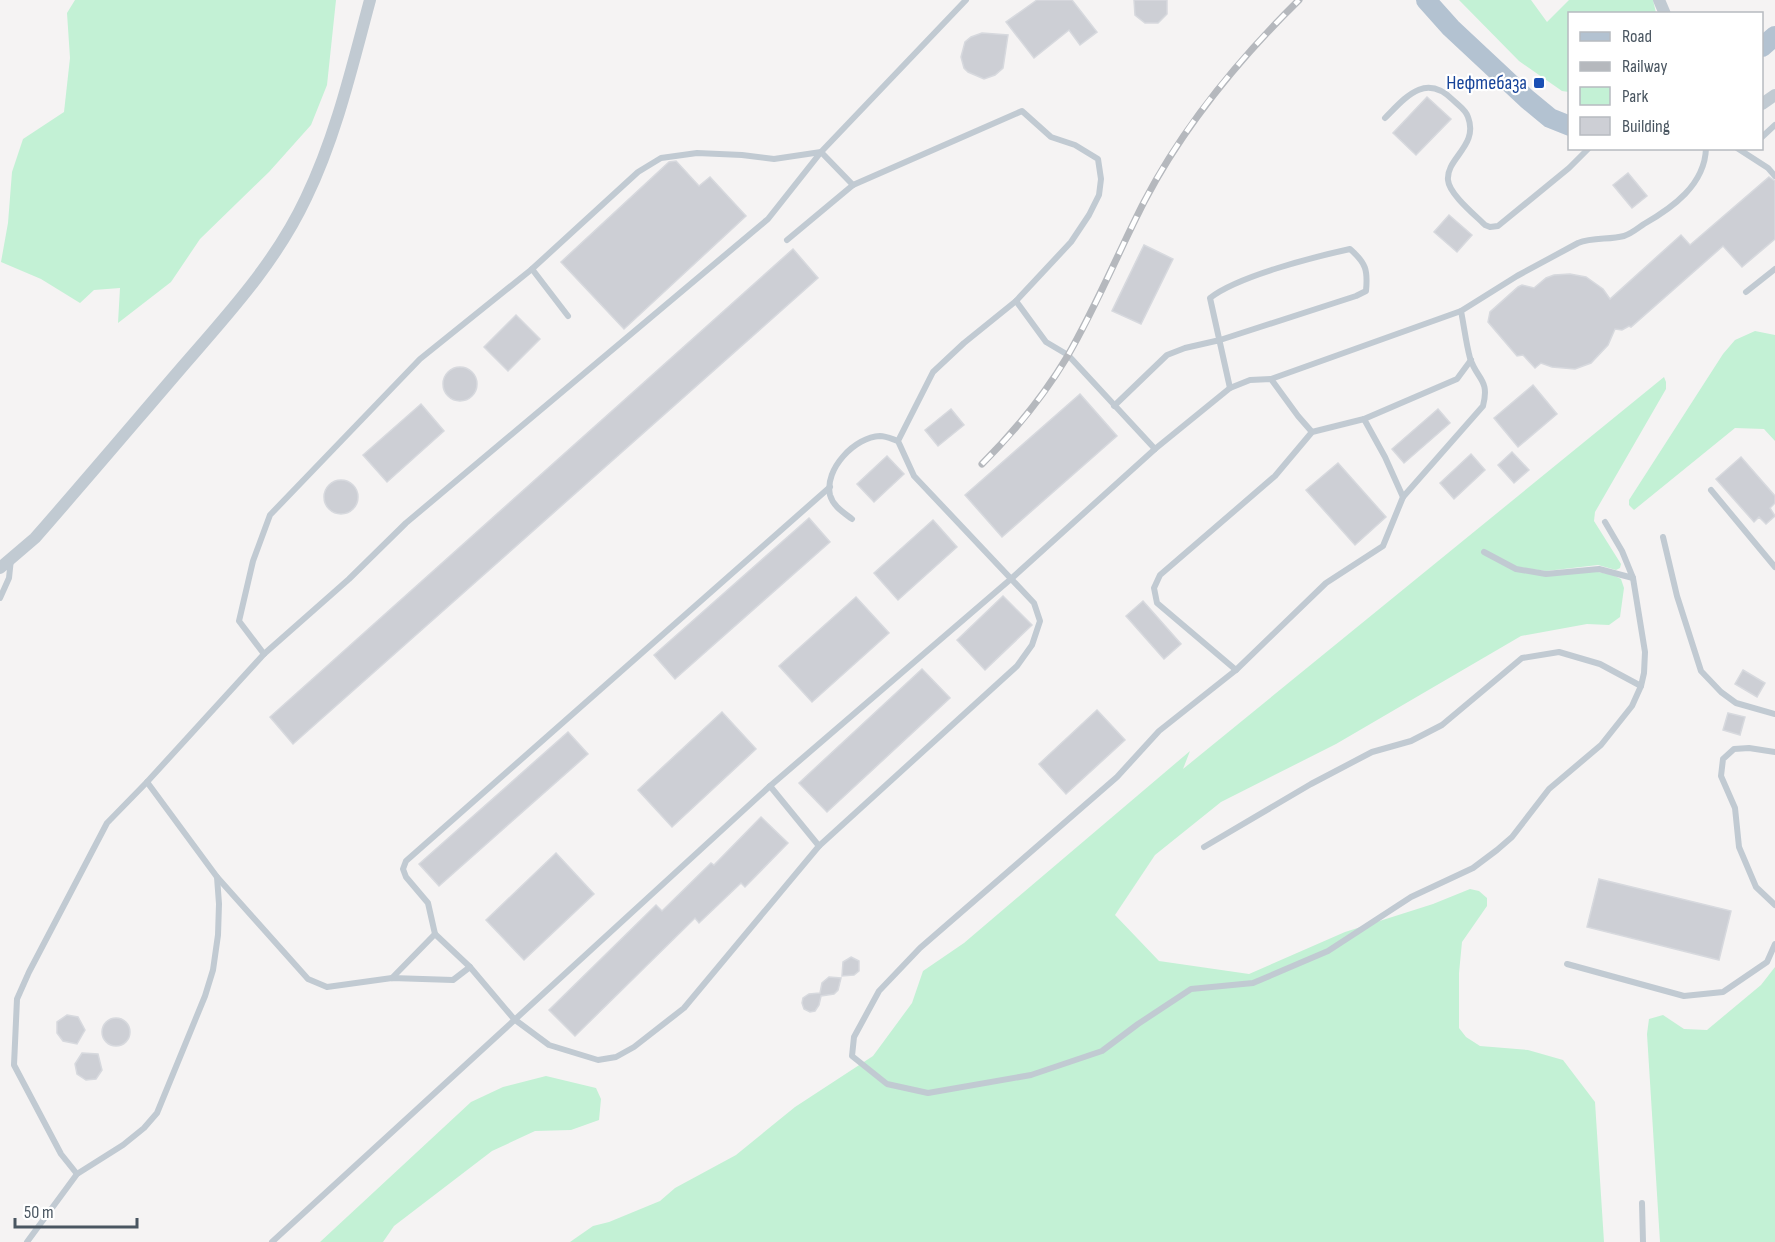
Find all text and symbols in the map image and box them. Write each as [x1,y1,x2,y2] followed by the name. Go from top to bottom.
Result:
[1568,12,1763,150] legend
[1622,26,1652,47] text: Road
[1622,56,1667,77] text: Railway
[1446,71,1527,95] place label: Нефтебаза
[1532,76,1546,90] marker: Нефтебаза
[1622,86,1648,107] text: Park
[1622,116,1670,137] text: Building
[15,1191,136,1229] scale bar
[24,1202,54,1223] text: 50 m

